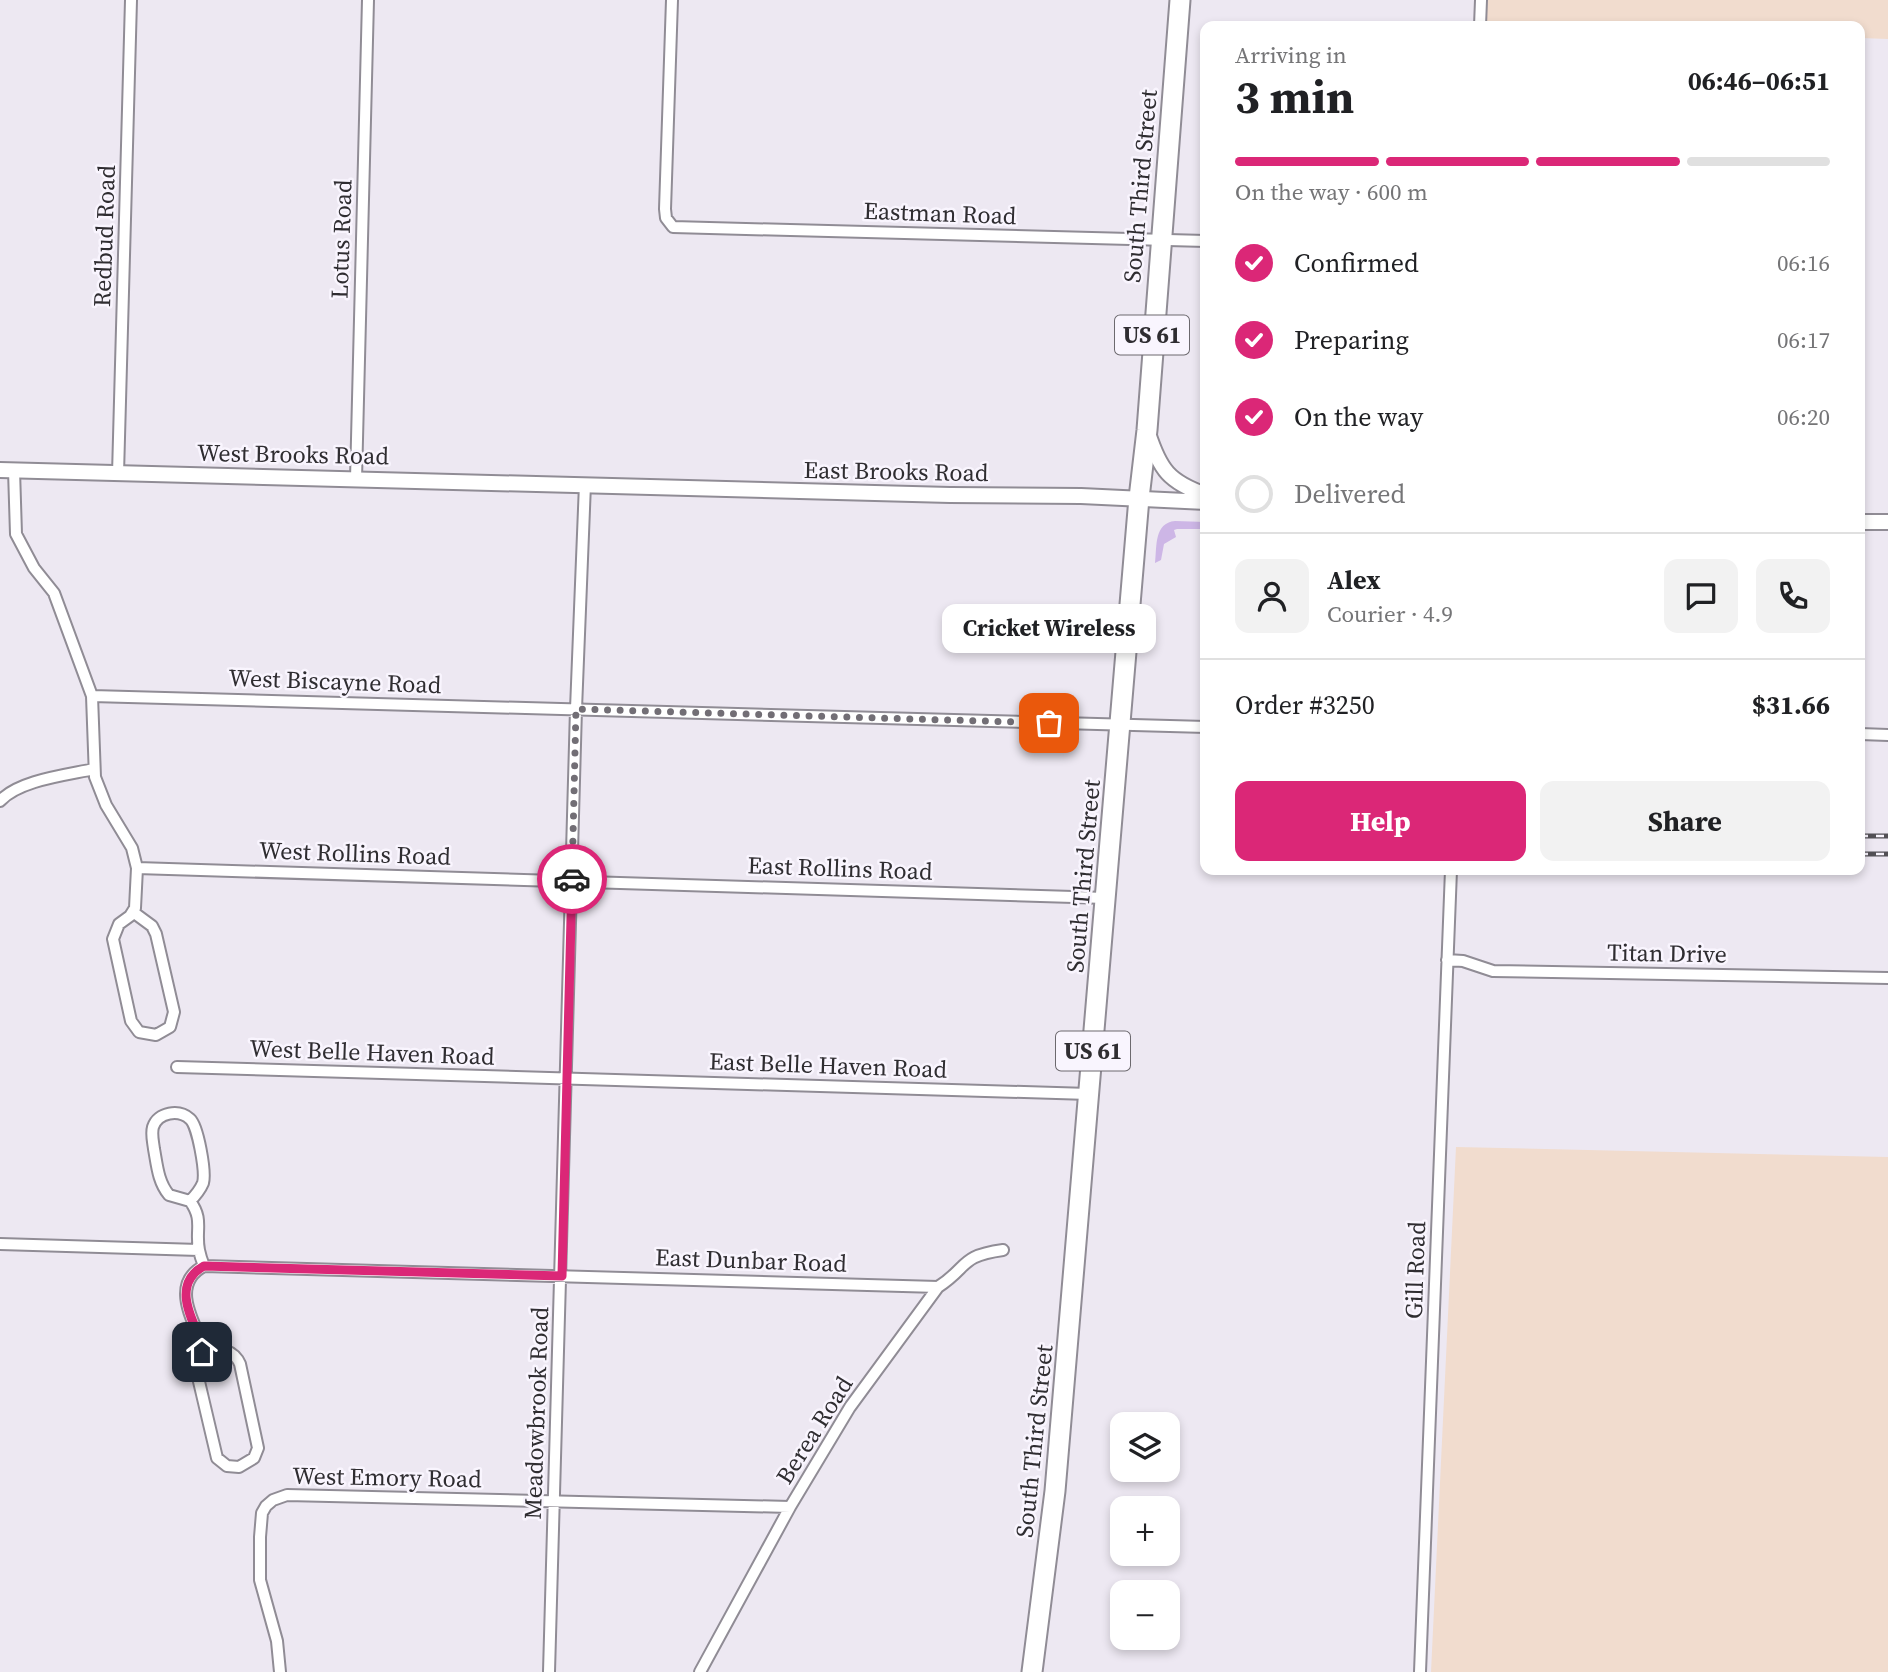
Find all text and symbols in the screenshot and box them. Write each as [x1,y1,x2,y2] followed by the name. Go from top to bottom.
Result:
[1235,39,1347,71] text: Arriving in
[1688,63,1830,99] text: 06:46–06:51
[1235,65,1354,128] text: 3 min
[1115,88,1165,284] street label: South Third Street
[85,164,123,308] street label: Redbud Road
[1235,176,1428,208] text: On the way · 600 m
[322,178,360,299] street label: Lotus Road
[863,194,1017,232] street label: Eastman Road
[1235,244,1273,282] icon: check
[1294,245,1419,281] text: Confirmed
[1777,247,1830,279] text: 06:16
[1115,316,1189,354] road number: US 61
[1235,321,1273,359] icon: check
[1294,322,1409,358] text: Preparing
[1777,324,1830,356] text: 06:17
[1235,398,1273,436] icon: check
[1294,399,1423,435] text: On the way
[1777,401,1830,433] text: 06:20
[197,436,390,472] street label: West Brooks Road
[803,453,989,489] street label: East Brooks Road
[1294,476,1405,512] text: Delivered
[1235,559,1309,633] button: person
[1664,559,1738,633] button: chat
[1756,559,1830,633] button: phone
[1327,562,1381,598] text: Alex
[1327,598,1453,630] text: Courier · 4.9
[942,604,1156,653] callout: Cricket Wireless
[963,612,1135,644] text: Cricket Wireless
[228,661,442,701] street label: West Biscayne Road
[1235,687,1375,723] text: Order #3250
[1752,687,1830,723] text: $31.66
[1019,693,1079,753] pin
[1030,704,1068,742] icon: bag
[1058,778,1108,974] street label: South Third Street
[1235,781,1526,861] button: Help
[1540,781,1830,861] button: Share
[258,833,452,873] street label: West Rollins Road
[537,844,607,914] courier
[747,848,934,888] street label: East Rollins Road
[553,860,591,898] icon: car
[1607,935,1727,971] street label: Titan Drive
[249,1031,496,1073] street label: West Belle Haven Road
[1056,1032,1130,1070] road number: US 61
[708,1044,948,1086] street label: East Belle Haven Road
[1397,1220,1433,1319] street label: Gill Road
[654,1240,848,1280] street label: East Dunbar Road
[516,1306,556,1520] street label: Meadowbrook Road
[172,1322,232,1382] pin
[183,1333,221,1371] icon: home
[1007,1343,1061,1539] street label: South Third Street
[768,1369,860,1490] street label: Berea Road
[1110,1412,1180,1650] map controls
[1110,1412,1180,1482] button: layers
[292,1459,482,1495] street label: West Emory Road
[1110,1496,1180,1566] button: +
[1110,1580,1180,1650] button: −

